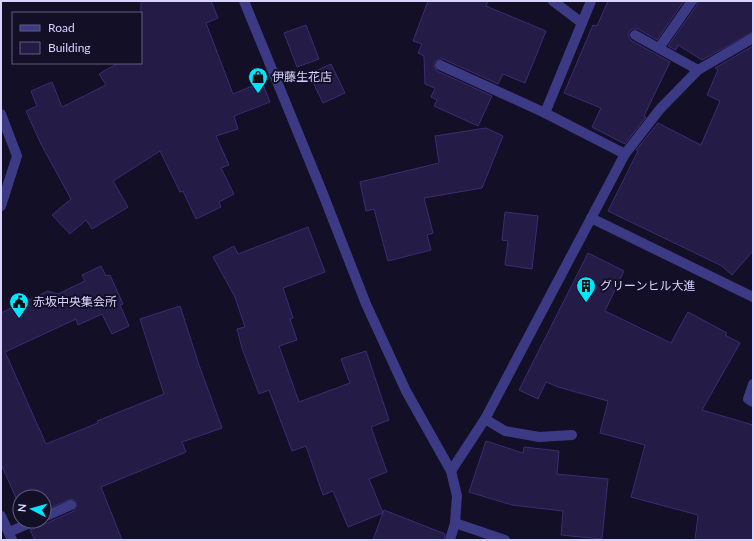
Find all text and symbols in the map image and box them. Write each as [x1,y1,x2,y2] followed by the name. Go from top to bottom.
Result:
[12,12,142,64] legend
[48,20,75,35] text: Road
[48,40,91,55] text: Building
[247,66,269,94] shop icon: 伊藤生花店
[272,69,332,84] place label: 伊藤生花店
[575,275,597,303] building icon: グリーンヒル大進
[600,278,695,293] place label: グリーンヒル大進
[8,291,30,319] public building icon: 赤坂中央集会所
[33,294,117,309] place label: 赤坂中央集会所
[12,489,52,529] north arrow
[15,503,28,513] text: N

